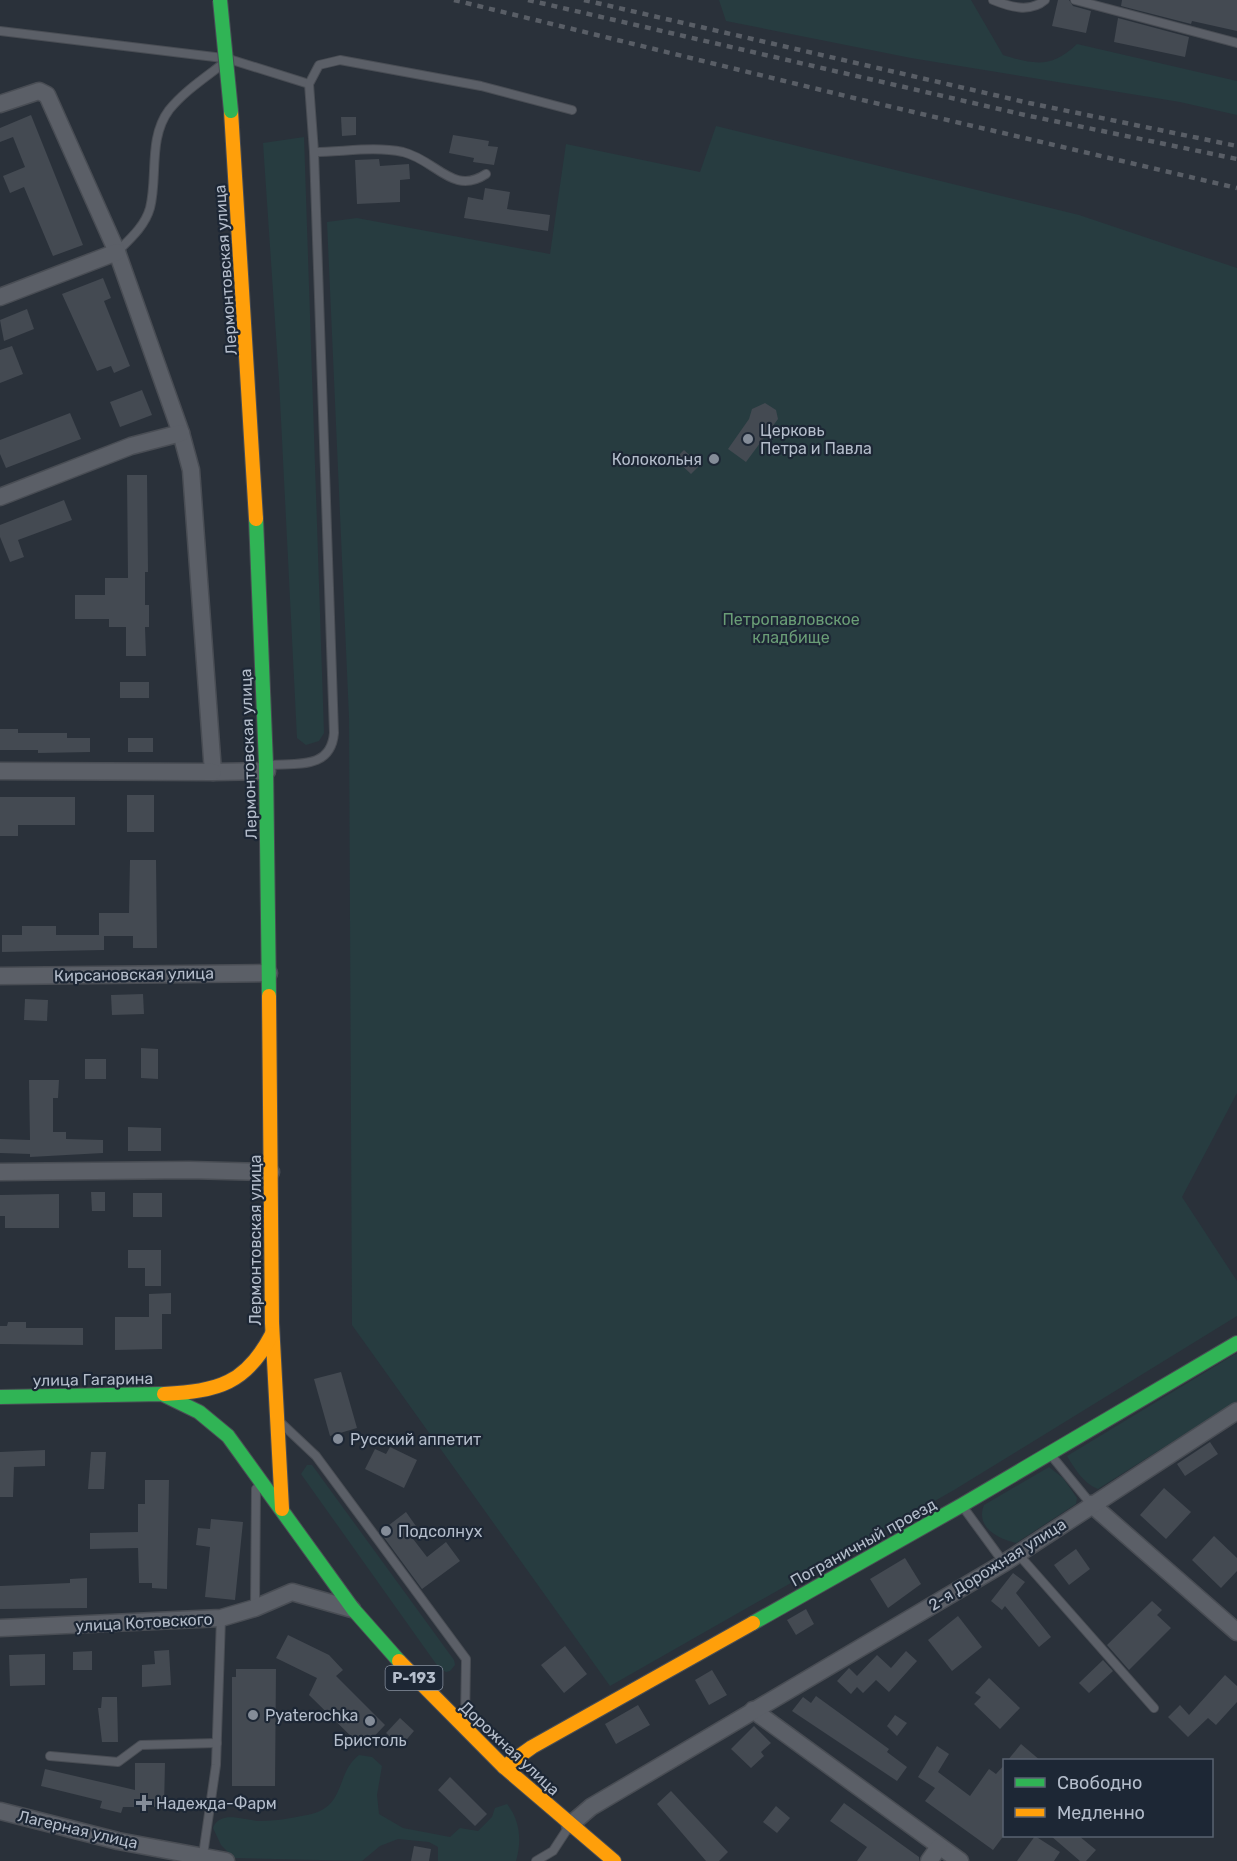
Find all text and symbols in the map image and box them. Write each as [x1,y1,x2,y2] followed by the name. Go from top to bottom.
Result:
[210,184,241,356] street label: Лермонтовская улица
[760,421,872,458] place label: Церковь Петра и Павла
[741,432,755,446] marker: Церковь Петра и Павла
[612,450,702,469] place label: Колокольня
[707,452,721,466] marker: Колокольня
[722,610,860,647] park label: Петропавловское кладбище
[236,668,261,840] street label: Лермонтовская улица
[54,964,214,985] street label: Кирсановская улица
[246,1155,265,1325] street label: Лермонтовская улица
[32,1369,154,1390] street label: улица Гагарина
[350,1430,481,1449] place label: Русский аппетит
[331,1432,345,1446] marker: Русский аппетит
[787,1494,940,1590] street label: Пограничный проезд
[925,1514,1070,1615] street label: 2-я Дорожная улица
[398,1522,483,1541] place label: Подсолнух
[379,1524,393,1538] marker: Подсолнух
[75,1609,213,1636] street label: улица Котовского
[386,1666,442,1690] road number: Р-193
[456,1697,563,1799] street label: Дорожная улица
[265,1706,358,1725] place label: Pyaterochka
[246,1708,260,1722] marker: Pyaterochka
[363,1714,377,1728] marker: Бристоль
[334,1731,406,1750] place label: Бристоль
[1003,1759,1213,1837] legend
[1057,1772,1142,1794] text: Свободно
[156,1794,277,1813] place label: Надежда-Фарм
[137,1796,151,1810] marker: Надежда-Фарм
[1057,1802,1145,1824] text: Медленно
[16,1806,140,1853] street label: Лагерная улица

